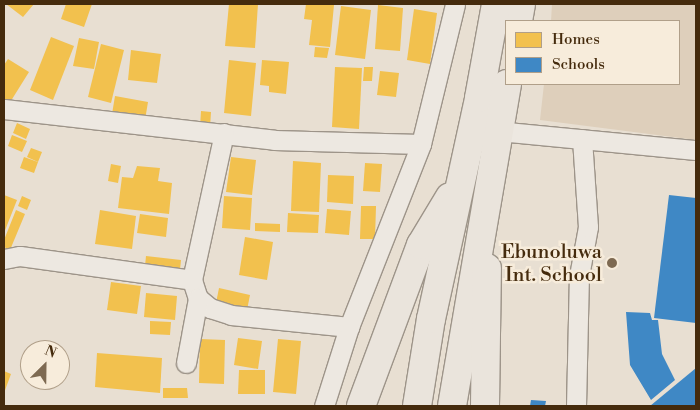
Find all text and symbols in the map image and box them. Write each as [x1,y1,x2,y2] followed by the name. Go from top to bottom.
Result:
[505,20,680,85] legend
[552,30,600,49] text: Homes
[552,55,605,74] text: Schools
[501,240,602,287] place label: Ebunoluwa Int. School
[606,257,618,269] marker: Ebunoluwa Int. School
[20,340,70,390] north arrow
[42,342,59,363] text: N

